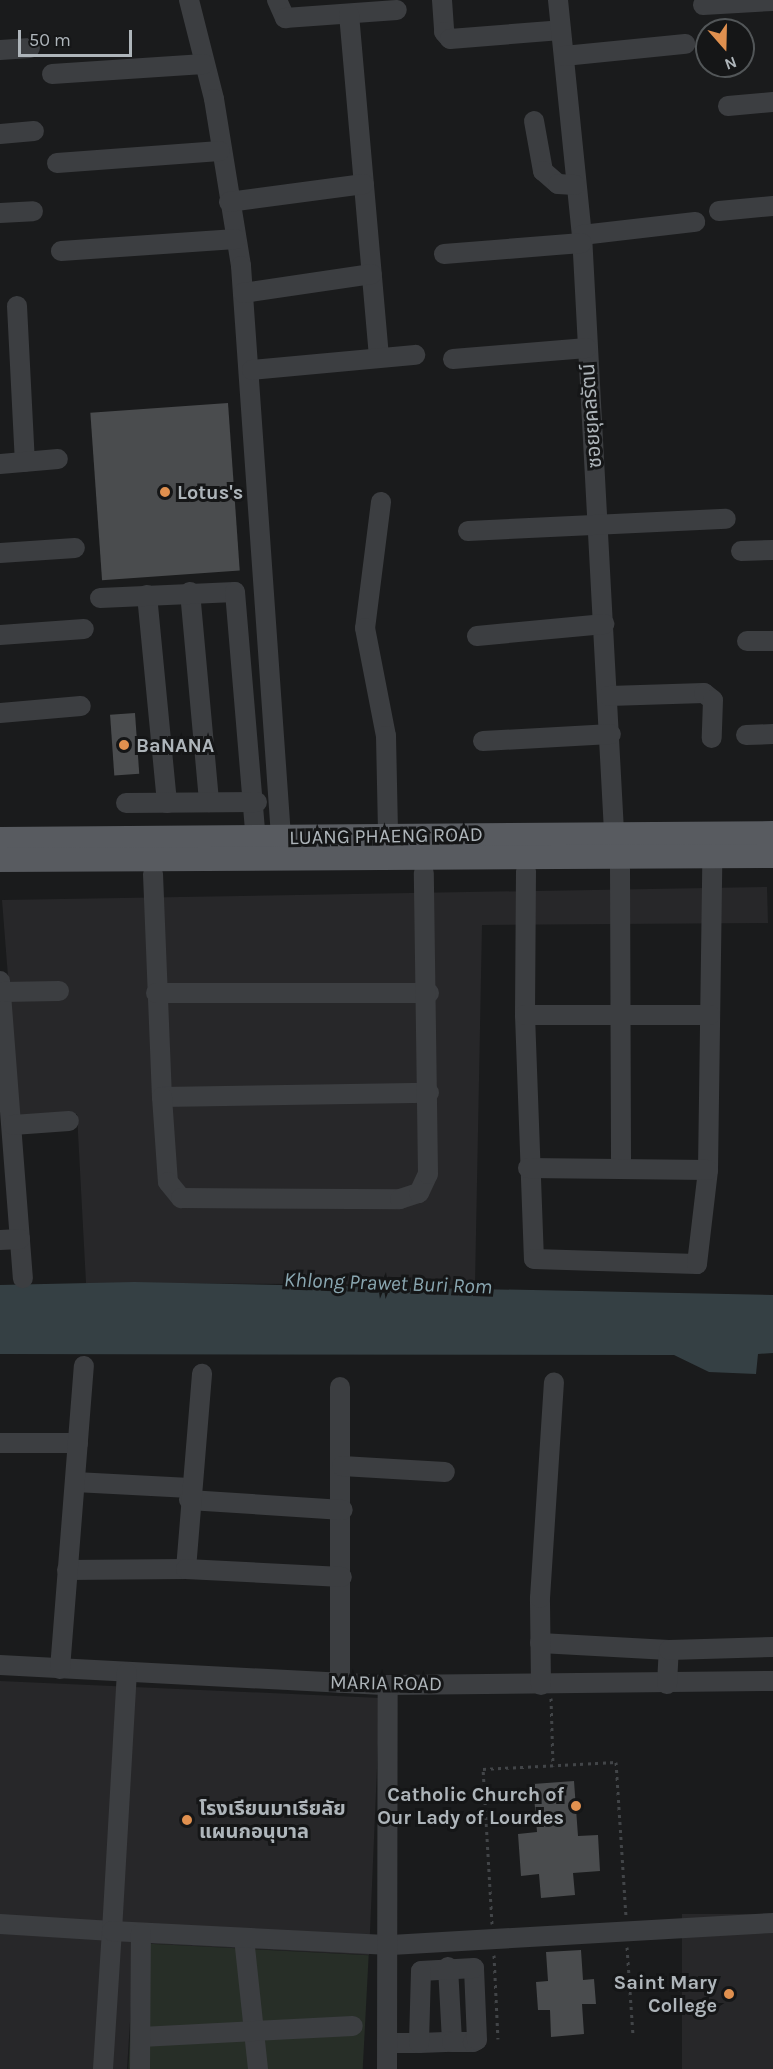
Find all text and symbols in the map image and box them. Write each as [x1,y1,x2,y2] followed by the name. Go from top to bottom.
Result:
[21,18,135,56] scale bar
[695,18,755,78] north arrow
[29,29,71,51] text: 50 m
[722,53,739,74] text: N
[575,363,607,469] street label: ซอยยุคลรัตน์
[177,480,243,504] place label: Lotus's
[158,485,172,499] marker: Lotus's
[136,733,214,757] place label: BaNANA
[117,738,131,752] marker: BaNANA
[289,822,483,850] street label: LUANG PHAENG ROAD
[283,1267,493,1299] water label: Khlong Prawet Buri Rom
[330,1670,442,1696] street label: MARIA ROAD
[377,1782,564,1829] place label: Catholic Church of Our Lady of Lourdes
[199,1796,346,1843] place label: โรงเรียนมาเรียลัย แผนกอนุบาล
[569,1799,583,1813] marker: Catholic Church of Our Lady of Lourdes
[180,1813,194,1827] marker: โรงเรียนมาเรียลัย แผนกอนุบาล
[613,1970,717,2017] place label: Saint Mary College
[722,1987,736,2001] marker: Saint Mary College

